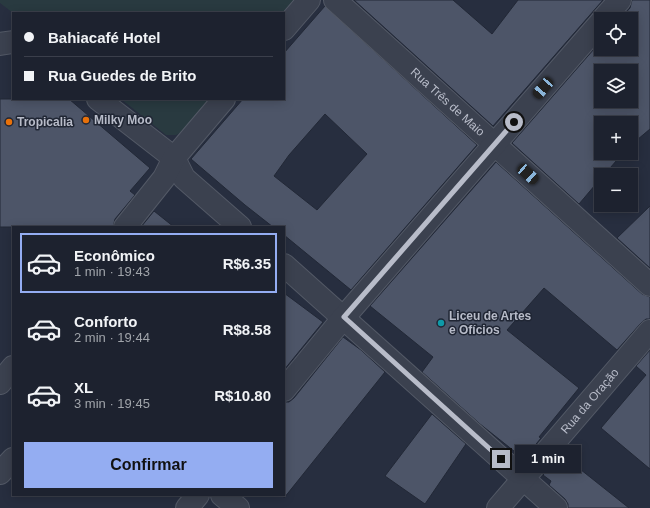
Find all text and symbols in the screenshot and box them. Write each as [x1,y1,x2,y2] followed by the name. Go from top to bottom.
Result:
[594,12,638,212] map controls
[594,12,638,56] button: locate
[48,29,161,46] text: Bahiacafé Hotel
[594,64,638,108] button: layers
[408,65,488,139] street label: Rua Três de Maio
[48,67,196,84] text: Rua Guedes de Brito
[531,75,555,101] car
[94,113,152,127] place label: Milky Moo
[505,113,523,131] route start
[17,115,73,129] place label: Tropicalia
[81,115,91,125] marker: Milky Moo
[594,116,638,160] button: +
[4,117,14,127] marker: Tropicalia
[515,162,541,186] car
[594,168,638,212] button: −
[26,245,62,281] icon: car
[74,247,155,264] text: Econômico
[223,255,271,272] text: R$6.35
[74,264,150,279] text: 1 min · 19:43
[449,309,532,337] place label: Liceu de Artes e Ofícios
[26,311,62,347] icon: car
[74,313,137,330] text: Conforto
[436,318,446,328] marker: Liceu de Artes e Ofícios
[223,321,271,338] text: R$8.58
[74,330,150,345] text: 2 min · 19:44
[558,365,622,437] street label: Rua da Oração
[26,377,62,413] icon: car
[74,379,93,396] text: XL
[214,387,271,404] text: R$10.80
[74,396,150,411] text: 3 min · 19:45
[24,442,273,488] button: Confirmar
[515,445,581,473] callout: 1 min
[492,450,510,468] route end
[531,451,565,466] text: 1 min

